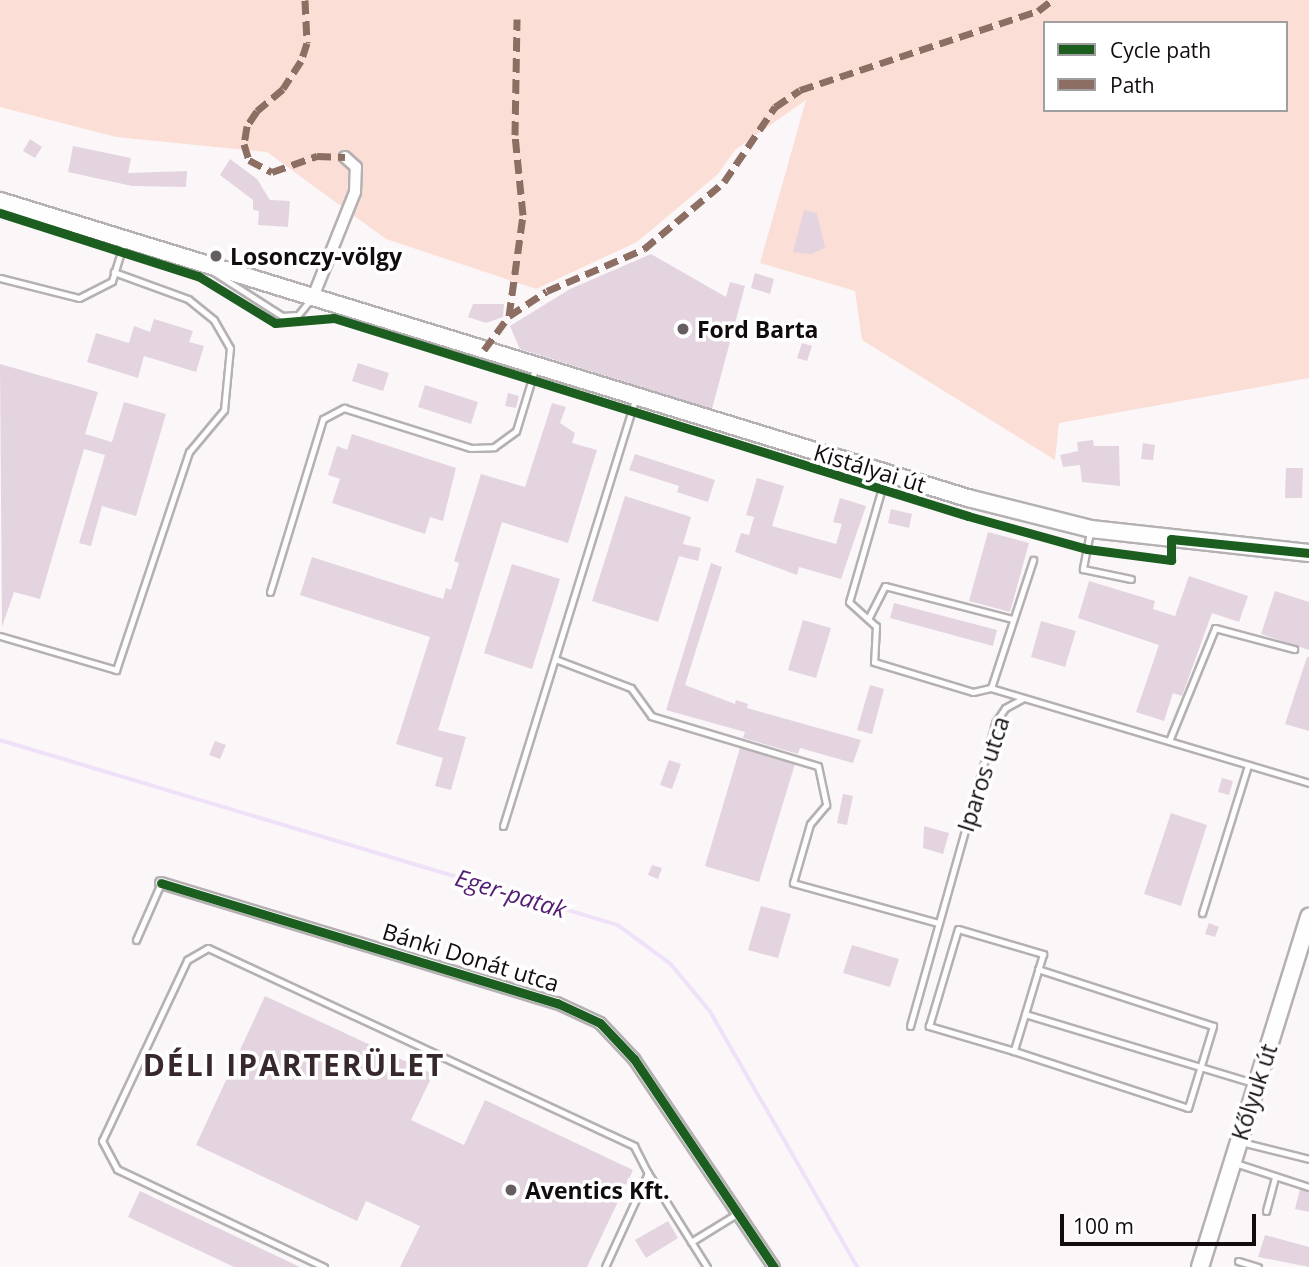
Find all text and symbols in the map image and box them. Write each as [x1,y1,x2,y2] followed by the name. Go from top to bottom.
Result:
[1043,21,1288,112] legend
[1110,36,1211,64] text: Cycle path
[1110,71,1155,99] text: Path
[230,242,402,270] place label: Losonczy-völgy
[208,248,224,264] marker: Losonczy-völgy
[697,315,819,343] place label: Ford Barta
[675,321,691,337] marker: Ford Barta
[810,438,930,498] street label: Kistályai út
[951,713,1015,835] street label: Iparos utca
[452,862,570,924] water label: Eger-patak
[379,917,563,997] street label: Bánki Donát utca
[1225,1040,1283,1144] street label: Kőlyuk út
[145,1047,443,1083] district label: DÉLI IPARTERÜLET
[525,1176,670,1204] place label: Aventics Kft.
[503,1182,519,1198] marker: Aventics Kft.
[1064,1200,1260,1244] scale bar
[1073,1212,1134,1240] text: 100 m

